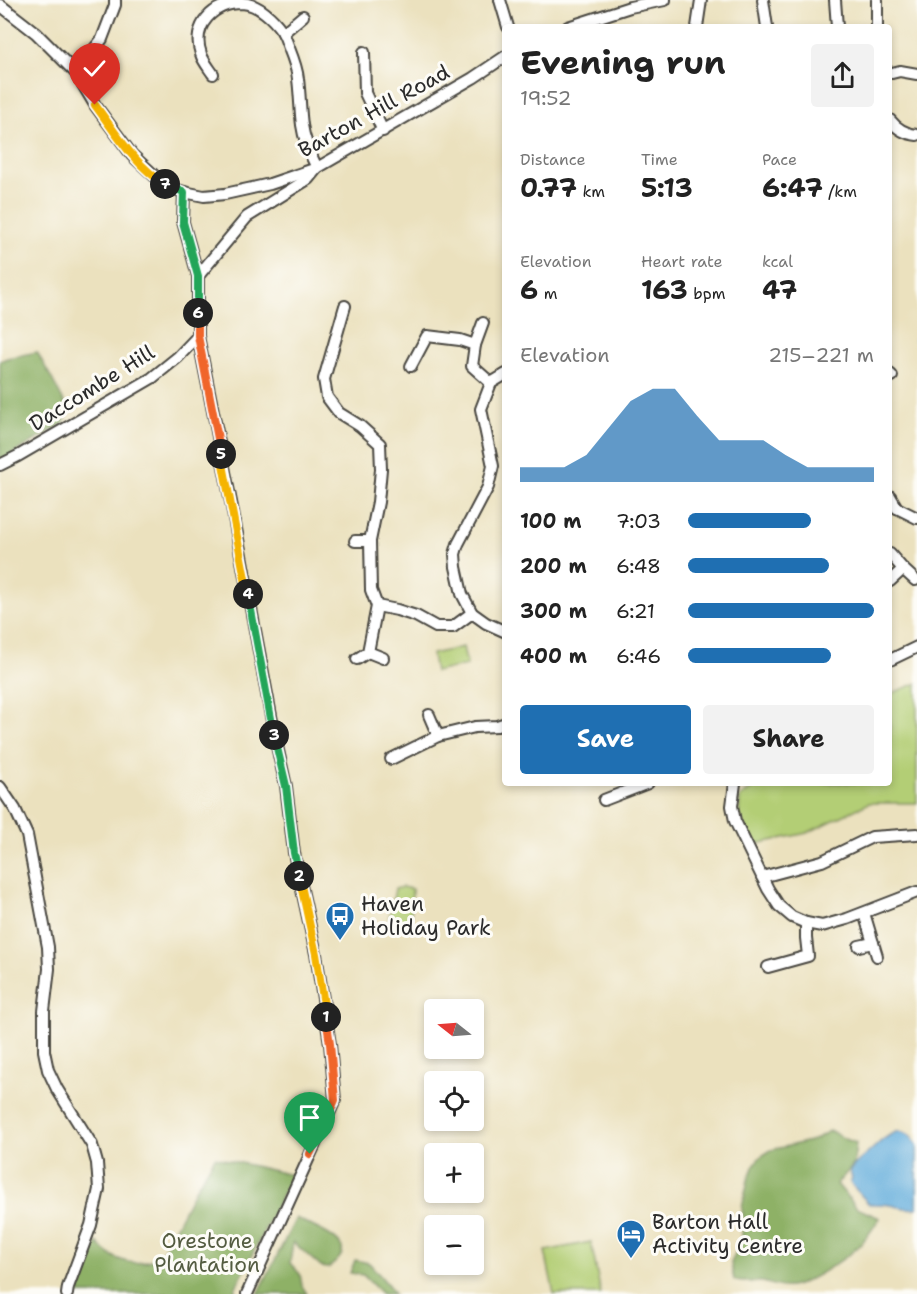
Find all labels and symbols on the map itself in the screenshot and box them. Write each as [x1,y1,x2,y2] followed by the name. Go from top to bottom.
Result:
[69,43,120,105] pin
[293,58,455,164] street label: Barton Hill Road
[150,169,180,199] pin: 7
[183,298,213,328] pin: 6
[24,338,160,438] street label: Daccombe Hill
[206,439,236,469] pin: 5
[233,579,263,609] pin: 4
[259,720,289,750] pin: 3
[284,861,314,891] pin: 2
[361,890,491,942] place label: Haven Holiday Park
[324,900,356,942] bus stop icon: Haven Holiday Park
[424,999,484,1059] north arrow
[311,1002,341,1032] pin: 1
[284,1092,335,1154] pin
[652,1208,803,1260] place label: Barton Hall Activity Centre
[615,1218,647,1260] hotel icon: Barton Hall Activity Centre
[154,1227,260,1279] park label: Orestone Plantation

